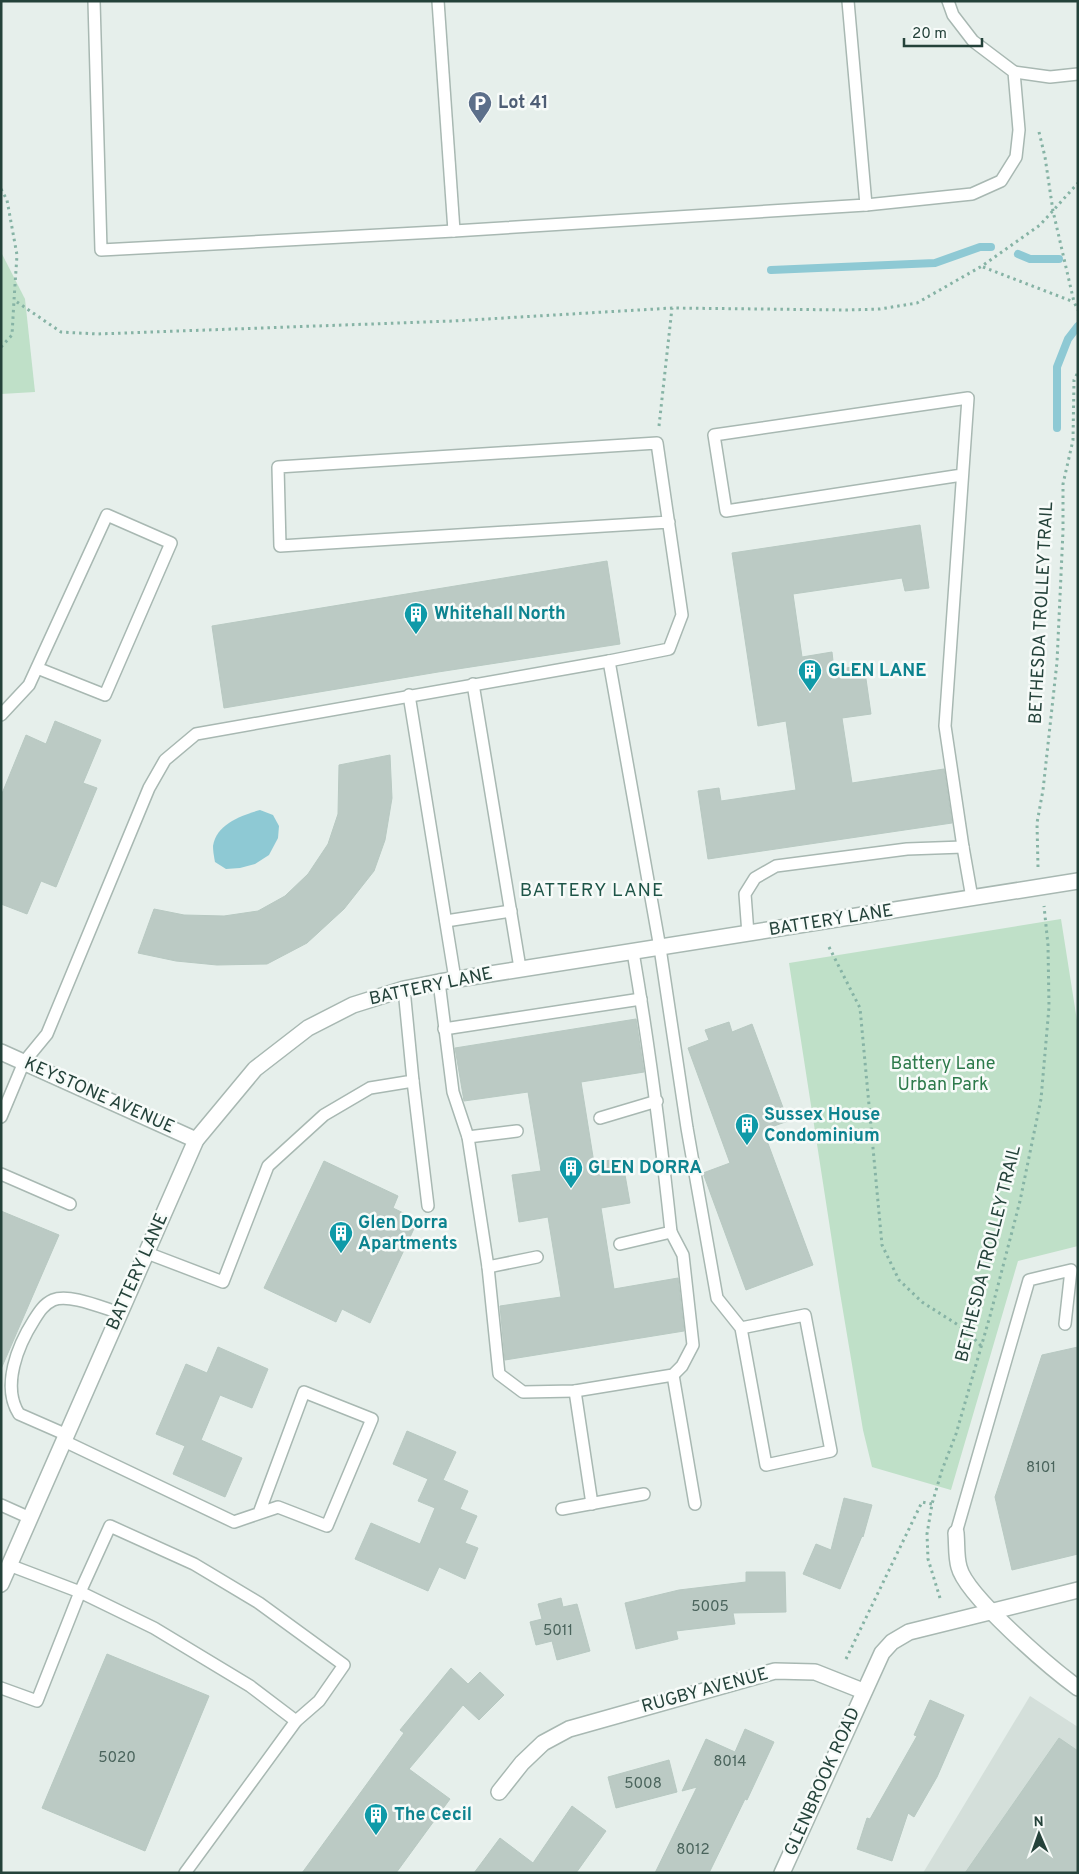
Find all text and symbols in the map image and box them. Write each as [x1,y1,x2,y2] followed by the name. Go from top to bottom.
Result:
[904,15,982,47] scale bar
[912,25,947,44] text: 20 m
[467,90,493,124] parking icon: Lot 41
[498,92,549,115] place label: Lot 41
[1025,501,1059,725] street label: BETHESDA TROLLEY TRAIL
[403,601,429,635] building icon: Whitehall North
[434,603,566,626] place label: Whitehall North
[797,658,823,692] building icon: GLEN LANE
[828,660,926,683] place label: GLEN LANE
[520,879,664,903] district label: BATTERY LANE
[767,900,895,942] street label: BATTERY LANE
[367,963,495,1011] street label: BATTERY LANE
[20,1053,178,1139] street label: KEYSTONE AVENUE
[891,1053,995,1097] park label: Battery Lane Urban Park
[764,1104,880,1148] place label: Sussex House Condominium
[734,1112,760,1146] building icon: Sussex House Condominium
[951,1143,1027,1365] street label: BETHESDA TROLLEY TRAIL
[558,1155,584,1189] building icon: GLEN DORRA
[588,1157,702,1180] place label: GLEN DORRA
[102,1210,174,1334] street label: BATTERY LANE
[358,1212,458,1256] place label: Glen Dorra Apartments
[328,1220,354,1254] building icon: Glen Dorra Apartments
[1026,1459,1056,1478] house number: 8101
[691,1598,729,1617] house number: 5005
[543,1622,573,1641] house number: 5011
[639,1663,771,1719] street label: RUGBY AVENUE
[780,1704,866,1860] street label: GLENBROOK ROAD
[98,1749,136,1768] house number: 5020
[713,1753,747,1772] house number: 8014
[624,1775,662,1794] house number: 5008
[363,1802,389,1836] building icon: The Cecil
[394,1804,472,1827] place label: The Cecil
[1014,1809,1064,1859] north arrow
[1033,1814,1044,1831] text: N
[676,1841,710,1860] house number: 8012

